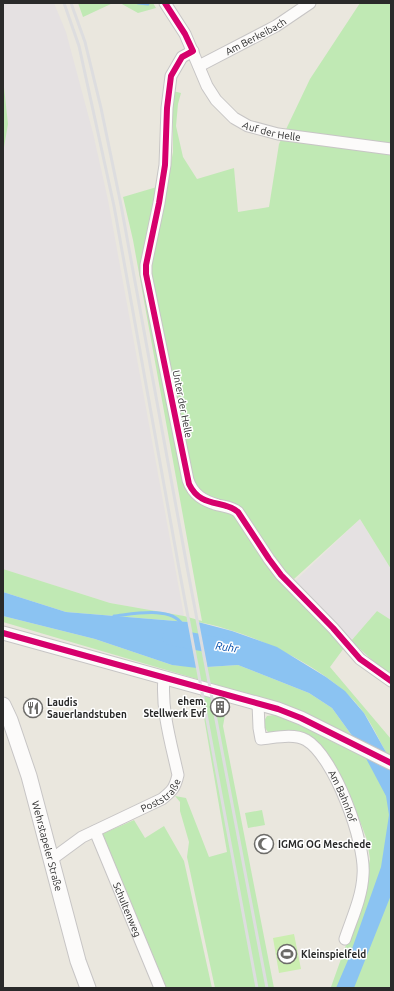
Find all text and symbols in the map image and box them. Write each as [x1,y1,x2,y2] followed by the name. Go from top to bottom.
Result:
[224,16,288,57] street label: Am Berkeibach
[241,119,301,143] street label: Auf der Helle
[171,369,194,439] street label: Unter der Helle
[215,639,240,655] water label: Ruhr
[143,696,207,719] place label: ehem. Stellwerk Evf
[209,696,231,718] building icon: ehem. Stellwerk Evf
[22,697,44,719] restaurant icon: Laudis Sauerlandstuben
[47,697,127,720] place label: Laudis Sauerlandstuben
[326,768,358,824] street label: Am Bahnhof
[139,777,183,814] street label: Poststraße
[30,800,64,892] street label: Wehrstapeler Straße
[253,833,275,855] mosque icon: IGMG OG Meschede
[278,839,371,850] place label: IGMG OG Meschede
[111,881,143,939] street label: Schultenweg
[276,943,298,965] sports icon: Kleinspielfeld
[301,949,366,960] place label: Kleinspielfeld

